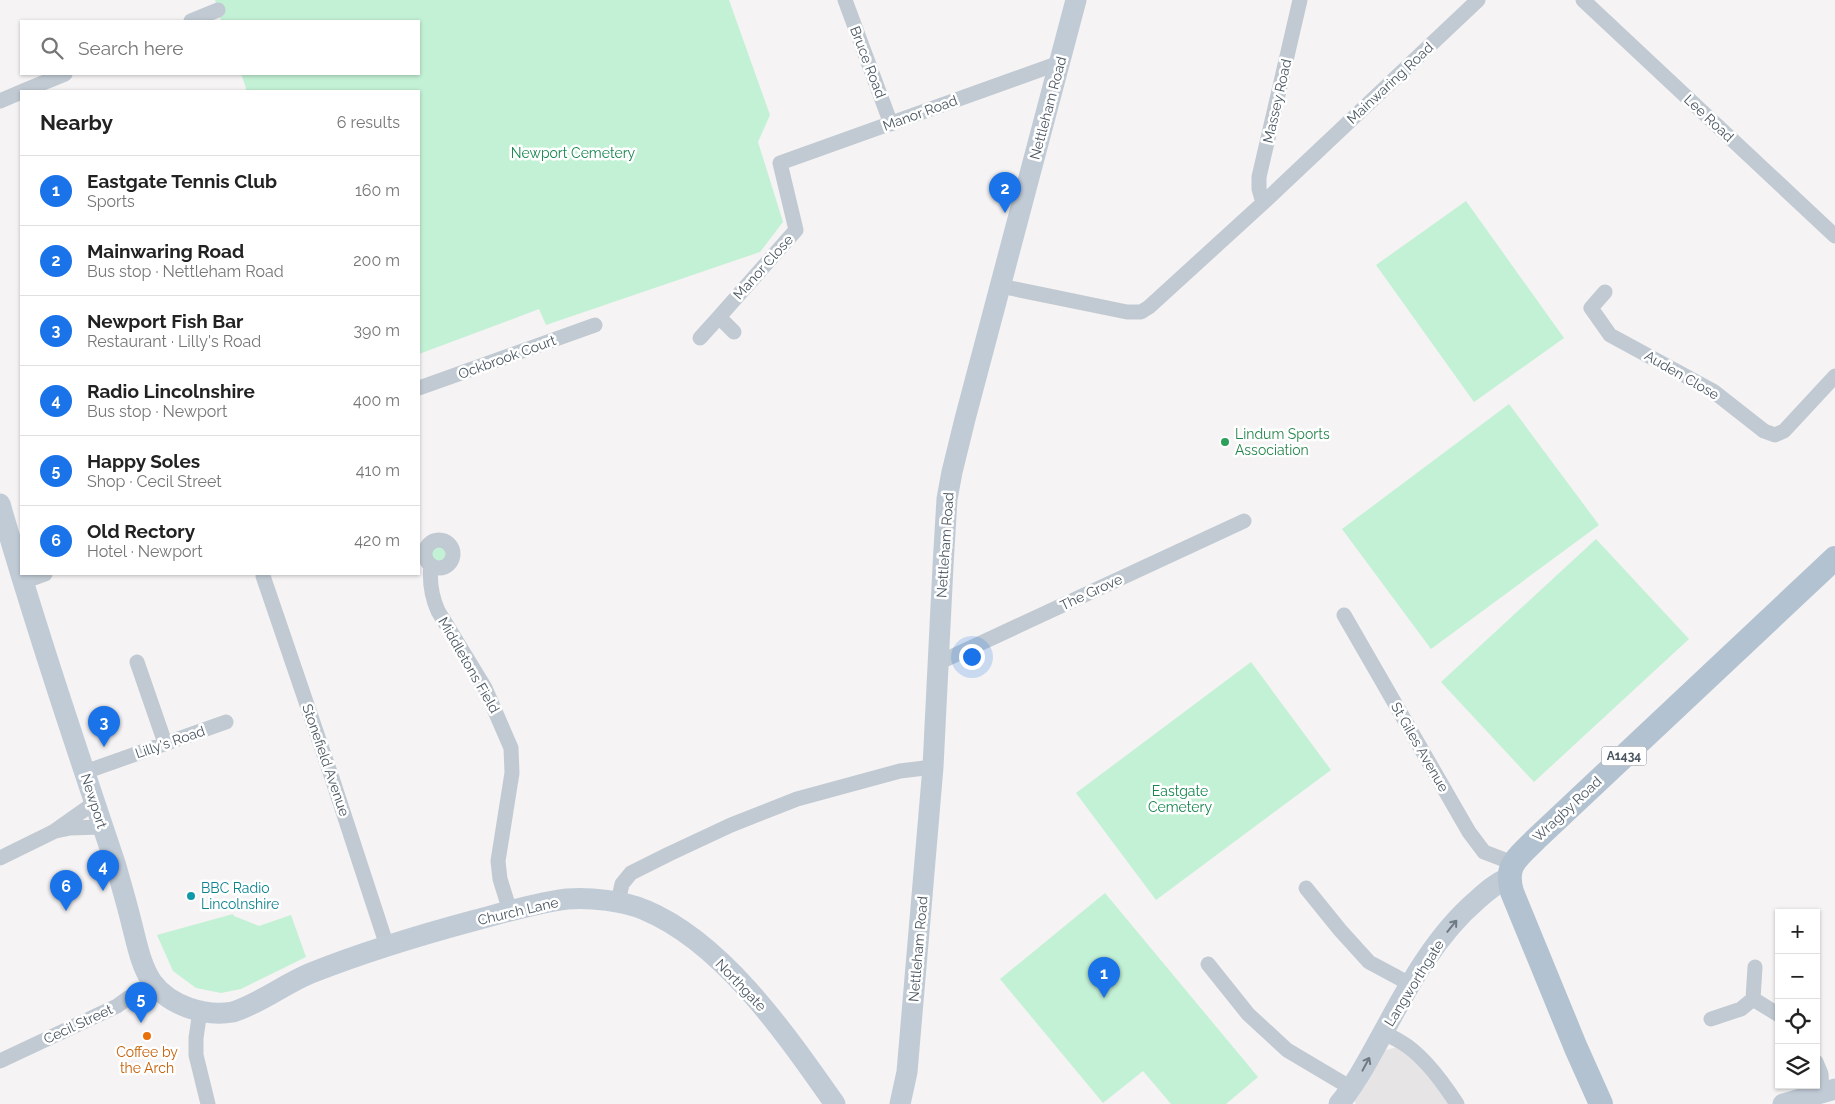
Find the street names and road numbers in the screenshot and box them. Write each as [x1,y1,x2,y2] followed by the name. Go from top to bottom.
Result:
[847,24,889,100] street label: Bruce Road
[1344,39,1436,127] street label: Mainwaring Road
[1027,55,1069,161] street label: Nettleham Road
[1260,57,1294,145] street label: Massey Road
[1681,91,1737,145] street label: Lee Road
[881,92,959,134] street label: Manor Road
[730,231,796,303] street label: Manor Close
[456,332,558,382] street label: Ockbrook Court
[1642,347,1722,403] street label: Auden Close
[933,492,957,598] street label: Nettleham Road
[1057,571,1125,613] street label: The Grove
[435,614,503,716] street label: Middletons Field
[1388,699,1452,795] street label: St Giles Avenue
[299,702,353,818] street label: Stonefield Avenue
[133,723,207,761] street label: Lilly's Road
[1602,746,1646,766] road number: A1434
[78,772,110,831] street label: Newport
[1529,773,1605,845] street label: Wragby Road
[476,894,560,928] street label: Church Lane
[905,895,931,1003] street label: Nettleham Road
[1381,937,1447,1029] street label: Langworthgate
[712,956,770,1014] street label: Northgate
[41,1001,115,1047] street label: Cecil Street

